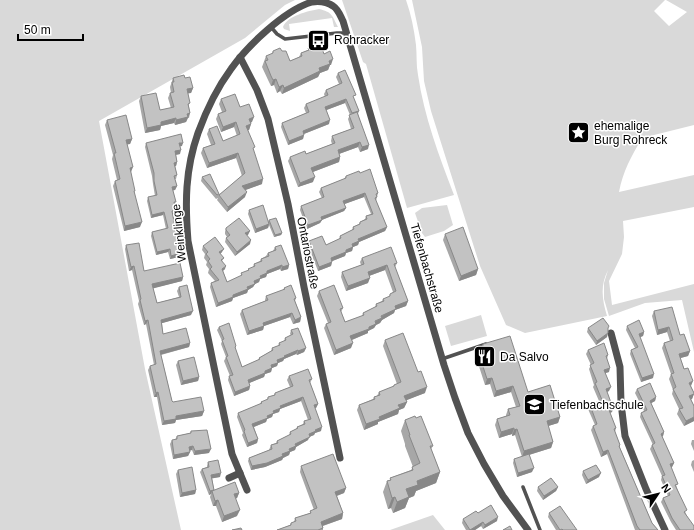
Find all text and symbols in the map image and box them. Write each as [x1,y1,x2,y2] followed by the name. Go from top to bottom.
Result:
[18,16,83,42] scale bar
[24,23,51,37] text: 50 m
[305,27,331,53] bus stop icon: Rohracker
[334,33,389,47] place label: Rohracker
[594,119,668,147] place label: ehemalige Burg Rohreck
[565,120,591,146] place icon: ehemalige Burg Rohreck
[169,203,189,263] street label: Weinklinge
[294,216,322,291] street label: Ontariostraße
[407,221,447,315] street label: Tiefenbachstraße
[471,344,497,370] restaurant icon: Da Salvo
[500,350,549,364] place label: Da Salvo
[521,392,547,418] school or university icon: Tiefenbachschule
[550,398,644,412] place label: Tiefenbachschule
[638,474,678,514] north arrow
[659,482,673,495] text: N

